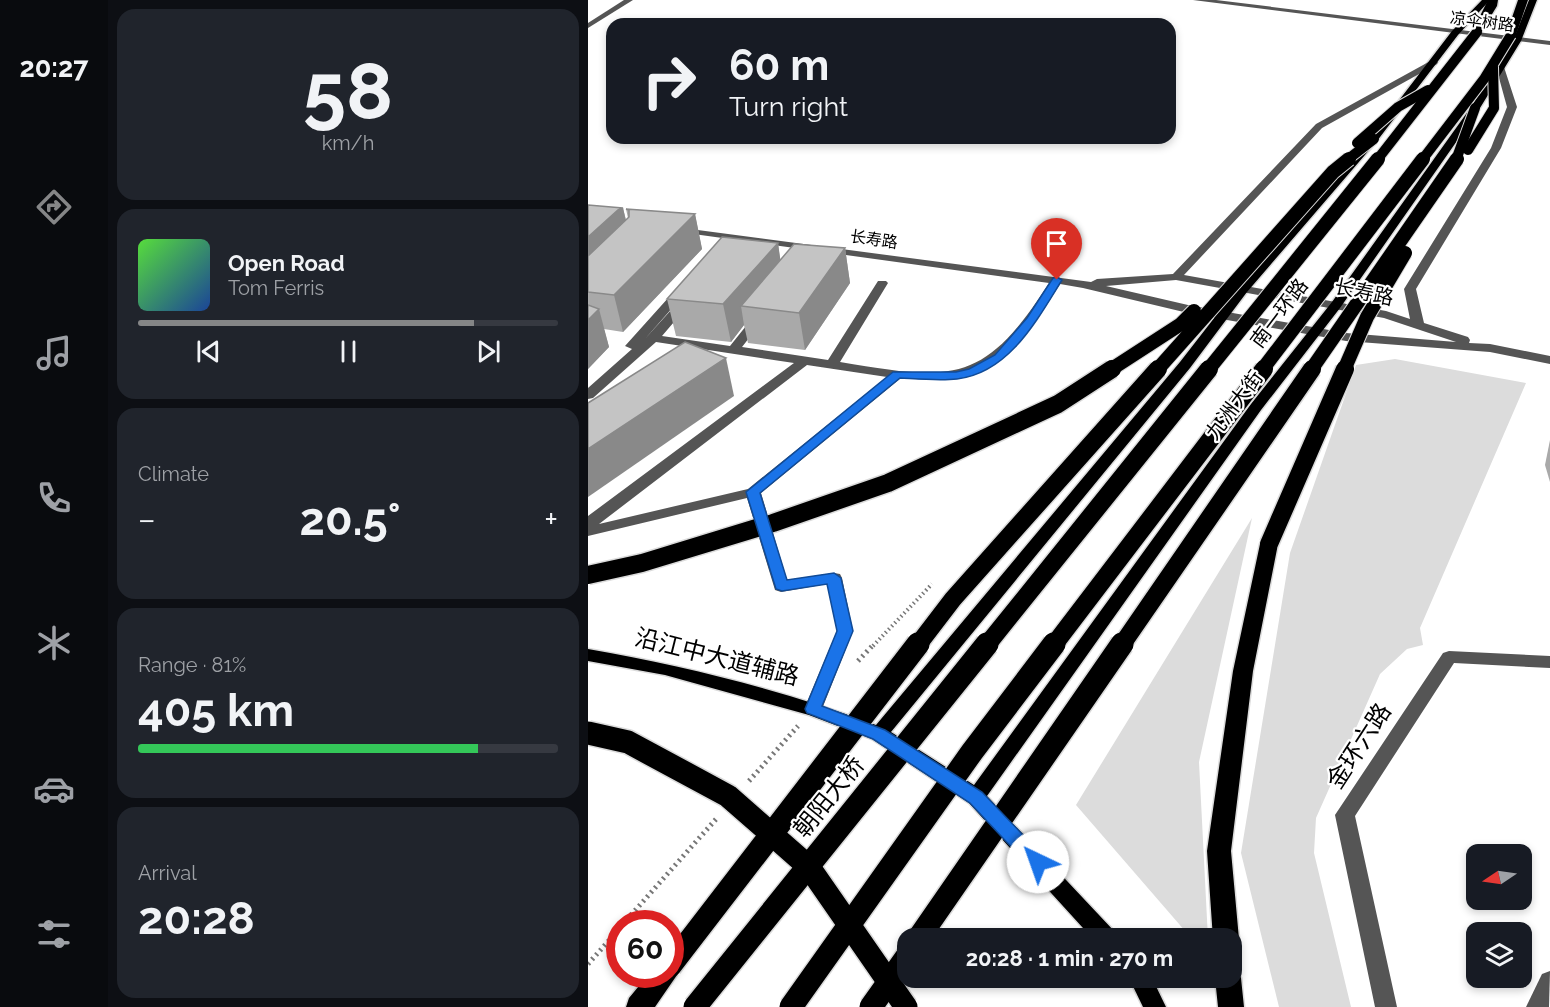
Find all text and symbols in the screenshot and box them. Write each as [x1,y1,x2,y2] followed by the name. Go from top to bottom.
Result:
[1449,8,1515,35] street label: 凉伞树路
[729,41,829,90] text: 60 m
[630,42,708,120] icon: right
[303,46,393,137] text: 58
[20,52,88,83] text: 20:27
[729,91,848,122] text: Turn right
[322,131,374,155] text: km/h
[33,186,75,228] icon: directions
[1031,218,1082,280] pin
[849,227,899,252] street label: 长寿路
[1040,227,1073,260] icon: arrive
[228,250,345,276] text: Open Road
[1245,274,1313,352] street label: 南一环路
[1332,274,1396,310] street label: 长寿路
[228,276,324,300] text: Tom Ferris
[33,332,75,374] icon: music
[192,335,225,368] icon: previous
[332,335,365,368] icon: pause
[472,335,505,368] icon: next
[1200,366,1268,444] street label: 九洲大街
[138,462,209,486] text: Climate
[33,477,75,519] icon: phone
[300,493,400,546] text: 20.5°
[138,500,156,539] text: −
[544,500,558,539] text: +
[33,622,75,664] icon: climate
[632,622,802,691] street label: 沿江中大道辅路
[138,653,246,677] text: Range · 81%
[138,684,294,737] text: 405 km
[1320,698,1397,794] street label: 金环六路
[787,750,870,843] street label: 朝阳大桥
[33,768,75,810] icon: car
[1006,830,1070,894] position arrow
[1466,844,1532,910] north arrow
[1466,844,1532,988] map controls
[138,861,197,885] text: Arrival
[138,892,255,945] text: 20:28
[606,910,684,988] speed limit sign: 60
[33,913,75,955] icon: filters
[1466,922,1532,988] button: layers
[966,945,1173,971] text: 20:28 · 1 min · 270 m

